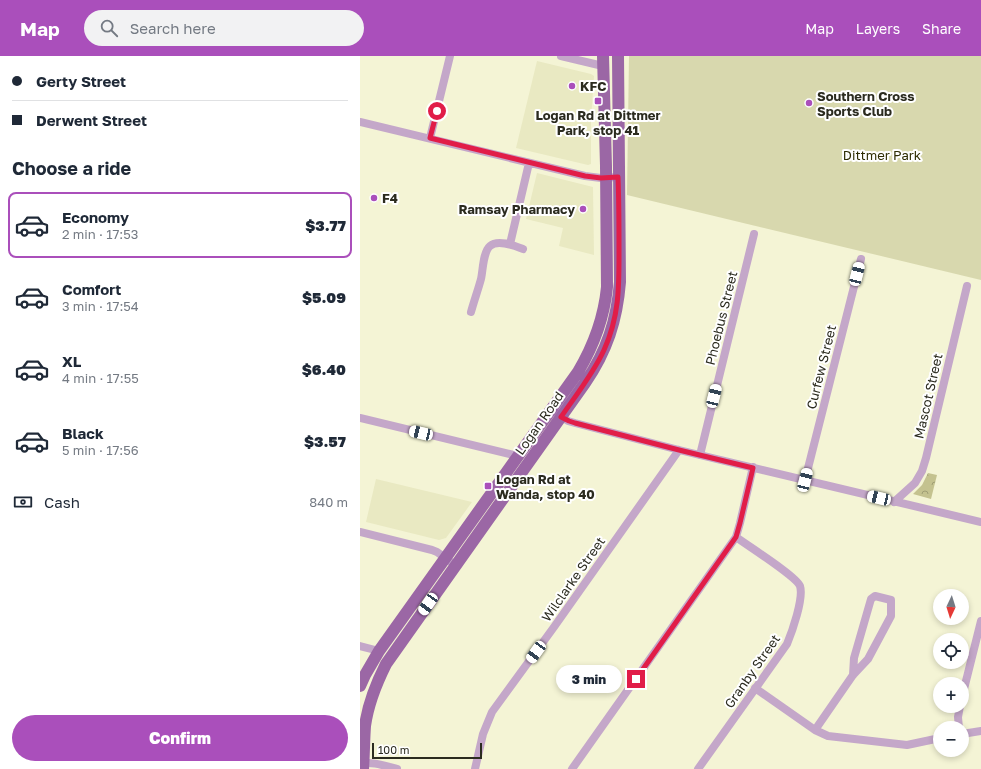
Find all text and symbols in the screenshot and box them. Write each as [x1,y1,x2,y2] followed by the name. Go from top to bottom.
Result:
[84,10,364,46] search box
[20,17,60,40] text: Map
[98,17,120,39] icon: search
[130,19,216,37] text: Search here
[805,20,834,37] text: Map
[856,20,900,37] text: Layers
[922,20,961,37] text: Share
[36,72,126,90] text: Gerty Street
[580,78,606,94] place label: KFC
[567,81,577,91] marker: KFC
[817,88,915,119] place label: Southern Cross Sports Club
[593,96,603,106] marker: Logan Rd at Dittmer Park, stop 41
[804,98,814,108] marker: Southern Cross Sports Club
[428,102,446,120] route start
[535,107,661,138] place label: Logan Rd at Dittmer Park, stop 41
[36,111,147,129] text: Derwent Street
[843,147,922,163] park label: Dittmer Park
[12,157,131,179] text: Choose a ride
[382,190,398,206] place label: F4
[369,193,379,203] marker: F4
[458,201,575,217] place label: Ramsay Pharmacy
[578,204,588,214] marker: Ramsay Pharmacy
[14,207,50,243] icon: car
[62,208,129,226] text: Economy
[305,216,346,234] text: $3.77
[62,226,138,242] text: 2 min · 17:53
[848,261,866,287] car
[702,269,740,367] street label: Phoebus Street
[14,279,50,315] icon: car
[62,280,121,298] text: Comfort
[302,288,346,306] text: $5.09
[62,298,139,314] text: 3 min · 17:54
[803,323,839,411] street label: Curfew Street
[14,351,50,387] icon: car
[62,352,81,370] text: XL
[910,352,946,440] street label: Mascot Street
[302,360,346,378] text: $6.40
[62,370,139,386] text: 4 min · 17:55
[705,383,723,409] car
[511,388,567,458] street label: Logan Road
[14,423,50,459] icon: car
[62,424,104,442] text: Black
[408,424,434,442] car
[304,432,346,450] text: $3.57
[62,442,139,458] text: 5 min · 17:56
[796,467,814,493] car
[496,471,595,502] place label: Logan Rd at Wanda, stop 40
[483,481,493,491] marker: Logan Rd at Wanda, stop 40
[866,489,892,507] car
[12,491,34,513] icon: cash
[44,493,80,511] text: Cash
[309,494,348,510] text: 840 m
[538,533,608,625] street label: Wilclarke Street
[933,589,969,625] north arrow
[933,589,969,757] map controls
[416,591,440,617] car
[721,631,783,711] street label: Granby Street
[933,633,969,669] button: locate
[524,639,548,665] car
[556,665,622,693] callout: 3 min
[627,670,645,688] route end
[572,671,606,687] text: 3 min
[933,677,969,713] button: +
[12,715,348,761] button: Confirm
[933,721,969,757] button: −
[372,741,482,760] scale bar
[378,743,409,756] text: 100 m

